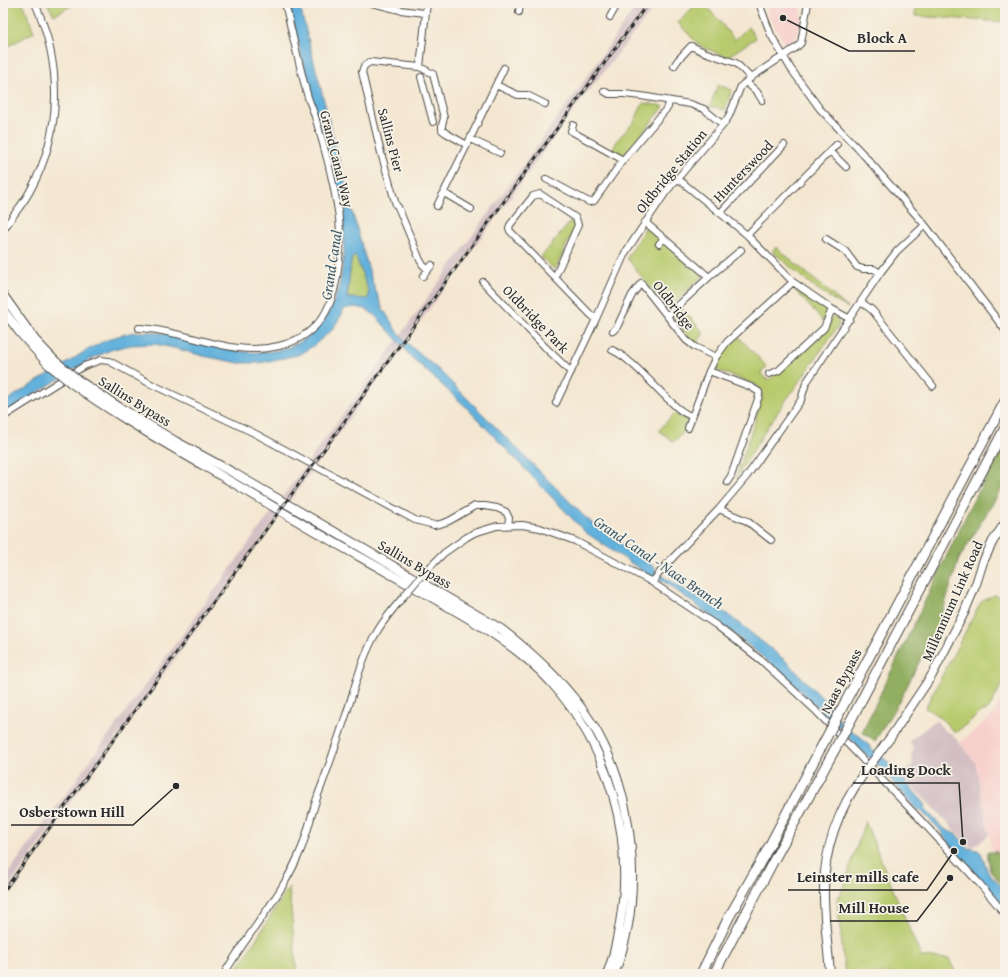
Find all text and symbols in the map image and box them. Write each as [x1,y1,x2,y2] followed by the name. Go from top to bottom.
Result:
[849,24,915,51] callout: Block A
[857,27,907,48] text: Block A
[373,106,409,174] street label: Sallins Pier
[315,108,359,210] street label: Grand Canal Way
[631,124,711,217] street label: Oldbridge Station
[708,135,778,206] street label: Hunterswood
[315,228,347,301] water label: Grand Canal
[648,276,700,334] street label: Oldbridge
[498,280,574,358] street label: Oldbridge Park
[95,371,175,431] street label: Sallins Bypass
[590,510,729,614] water label: Grand Canal - Naas Branch
[375,535,455,593] street label: Sallins Bypass
[916,537,988,664] street label: Millennium Link Road
[815,645,867,717] street label: Naas Bypass
[853,756,959,783] callout: Loading Dock
[861,759,951,780] text: Loading Dock
[11,798,133,825] callout: Osberstown Hill
[19,801,125,822] text: Osberstown Hill
[788,863,927,890] callout: Leinster mills cafe
[797,866,919,887] text: Leinster mills cafe
[830,894,917,921] callout: Mill House
[839,897,909,918] text: Mill House

